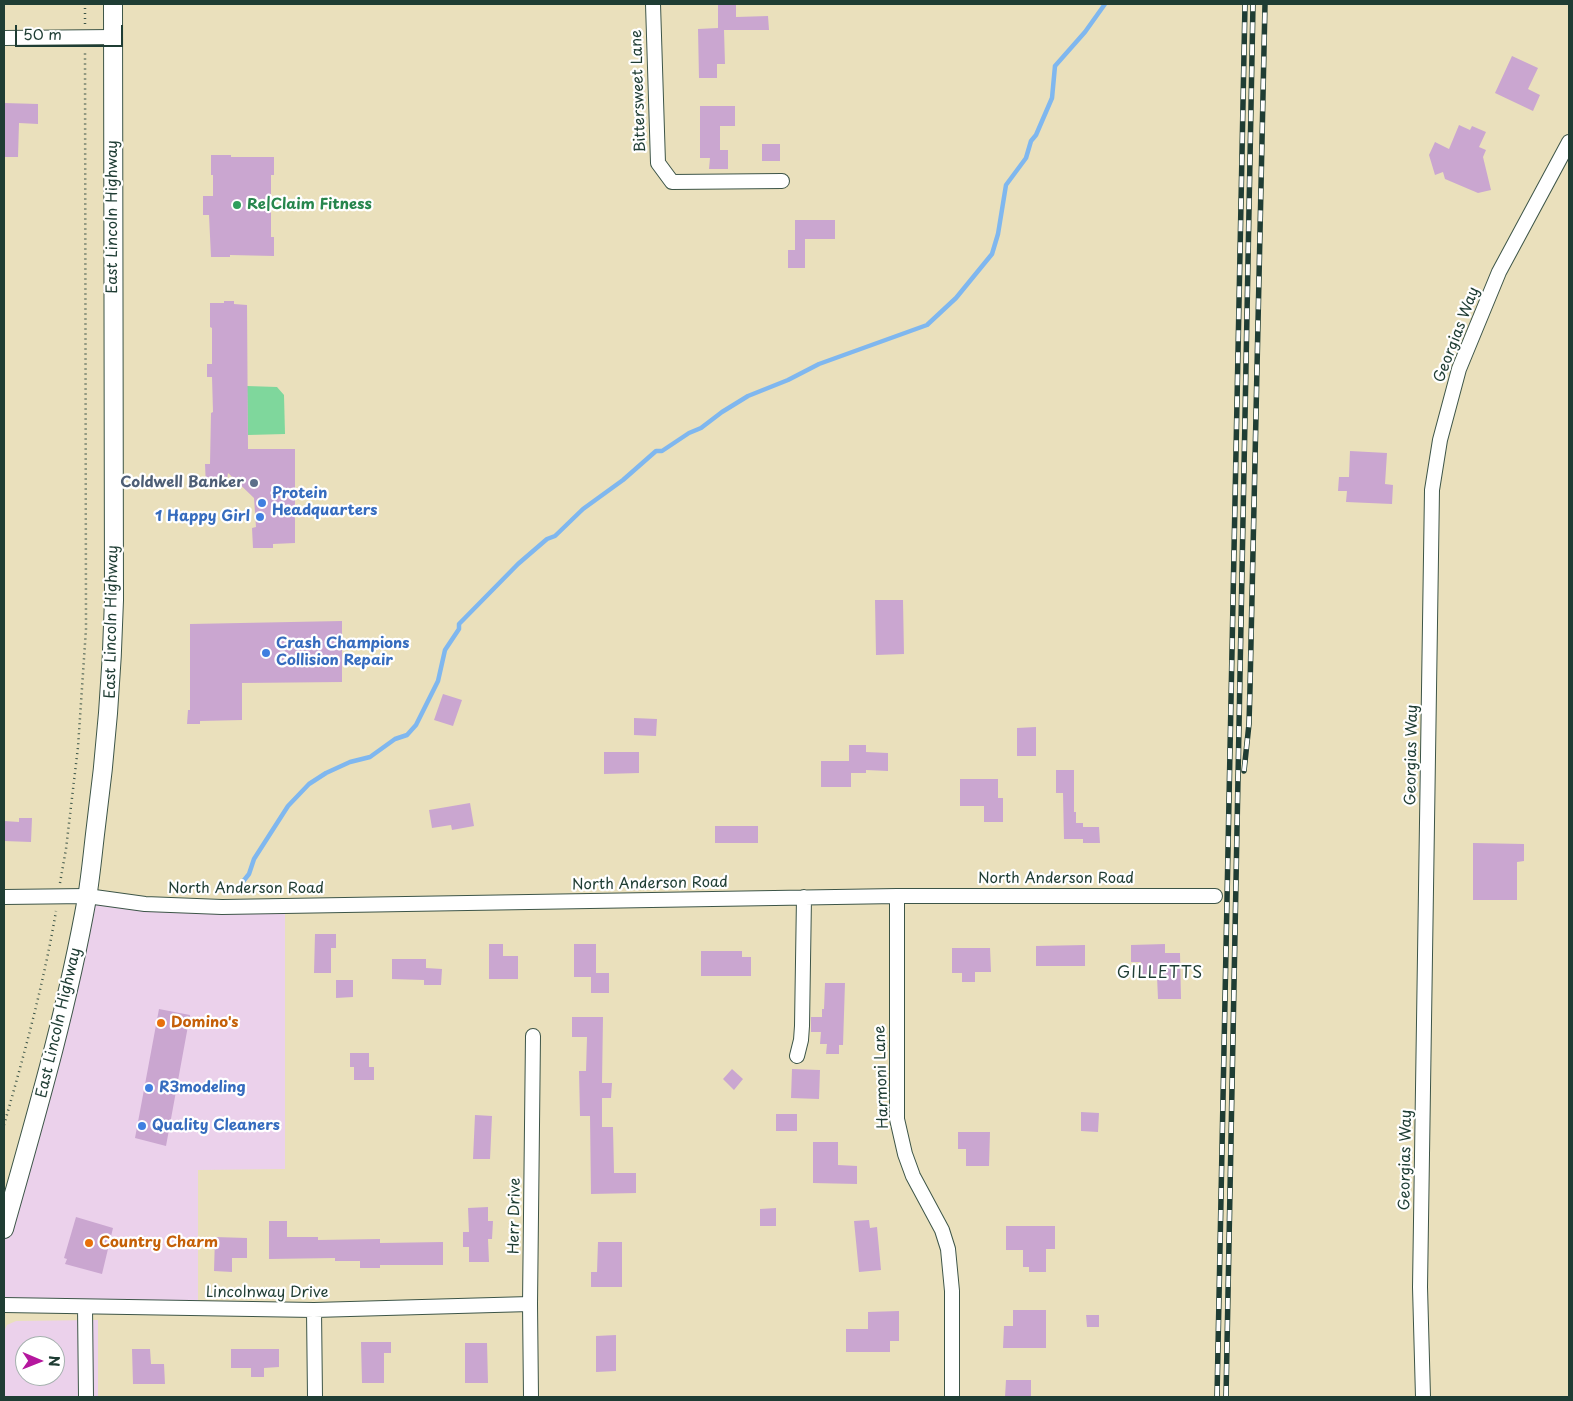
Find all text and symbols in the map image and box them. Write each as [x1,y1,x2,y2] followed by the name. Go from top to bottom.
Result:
[18,15,125,47] scale bar
[23,22,62,45] text: 50 m
[628,29,650,153] street label: Bittersweet Lane
[104,140,122,294] street label: East Lincoln Highway
[247,196,372,214] place label: Re|Claim Fitness
[231,199,243,211] marker: Re|Claim Fitness
[1431,285,1483,385] street label: Georgias Way
[120,474,244,492] place label: Coldwell Banker
[248,477,260,489] marker: Coldwell Banker
[272,485,377,520] place label: Protein Headquarters
[256,497,268,509] marker: Protein Headquarters
[155,508,250,526] place label: 1 Happy Girl
[254,511,266,523] marker: 1 Happy Girl
[102,545,122,699] street label: East Lincoln Highway
[276,635,409,670] place label: Crash Champions Collision Repair
[260,647,272,659] marker: Crash Champions Collision Repair
[1402,704,1422,806] street label: Georgias Way
[978,870,1134,888] street label: North Anderson Road
[572,874,728,894] street label: North Anderson Road
[168,880,324,898] street label: North Anderson Road
[33,946,85,1100] street label: East Lincoln Highway
[1116,964,1204,984] district label: GILLETTS
[171,1014,238,1032] place label: Domino's
[155,1017,167,1029] marker: Domino's
[871,1025,893,1129] street label: Harmoni Lane
[159,1079,246,1097] place label: R3modeling
[143,1082,155,1094] marker: R3modeling
[1396,1109,1416,1211] street label: Georgias Way
[152,1117,280,1135] place label: Quality Cleaners
[136,1120,148,1132] marker: Quality Cleaners
[505,1178,525,1254] street label: Herr Drive
[99,1234,218,1252] place label: Country Charm
[83,1237,95,1249] marker: Country Charm
[206,1284,328,1302] street label: Lincolnway Drive
[15,1336,65,1386] north arrow
[44,1356,65,1367] text: N

